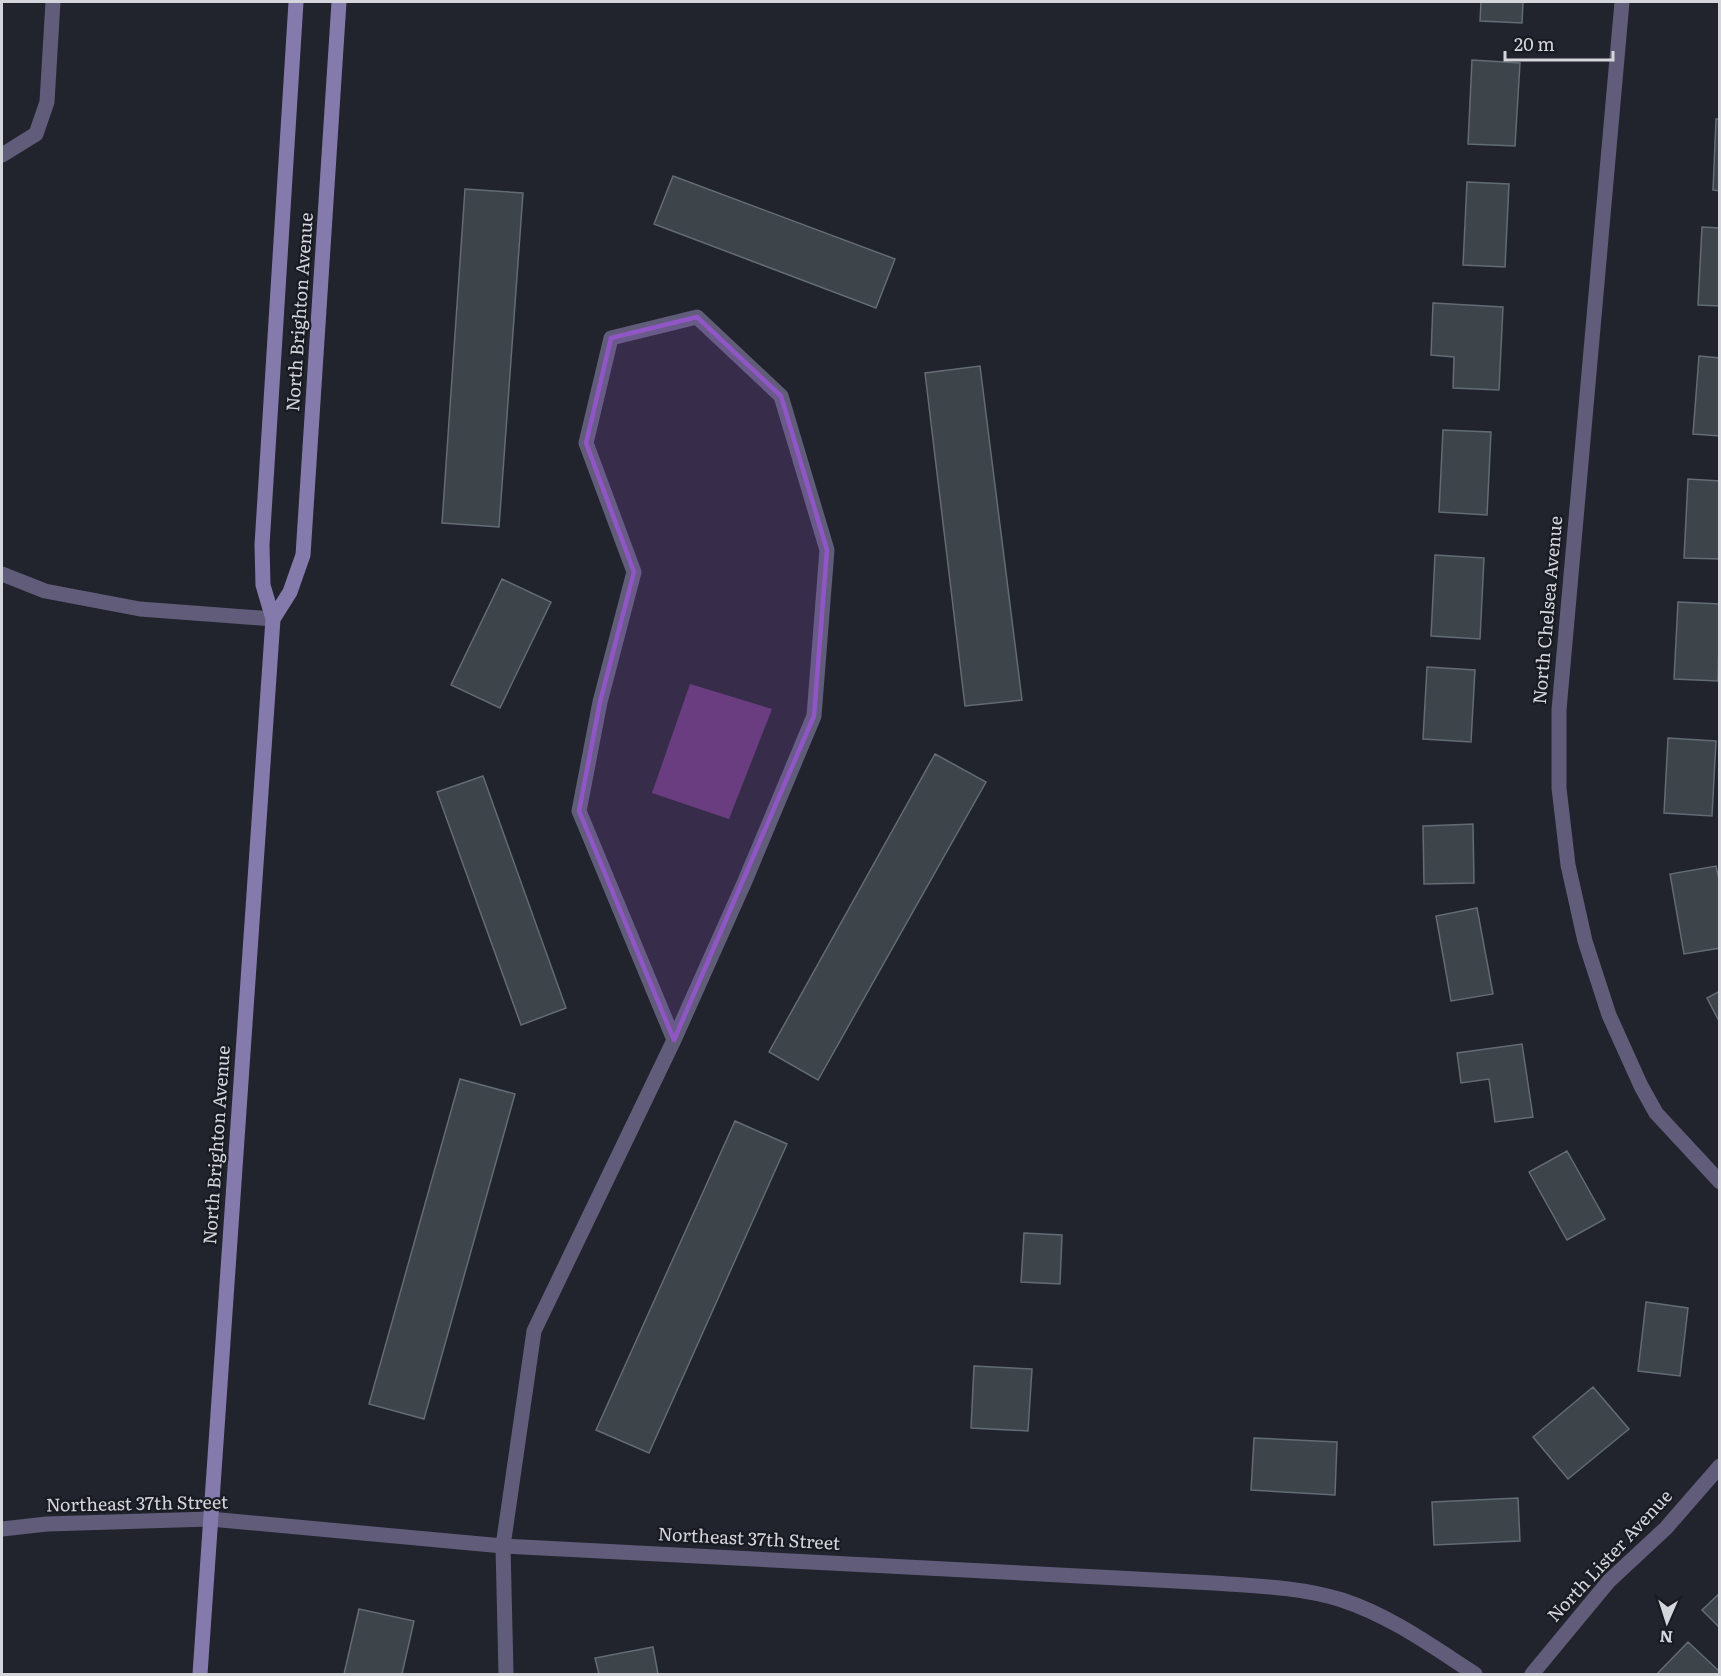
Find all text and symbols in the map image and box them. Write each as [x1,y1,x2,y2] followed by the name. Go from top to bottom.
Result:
[1505,24,1613,62] scale bar
[1514,30,1555,57] text: 20 m
[278,211,319,412] street label: North Brighton Avenue
[1525,515,1568,705] street label: North Chelsea Avenue
[195,1044,236,1245] street label: North Brighton Avenue
[1540,1483,1678,1627] street label: North Lister Avenue
[46,1487,229,1518] street label: Northeast 37th Street
[657,1519,842,1556] street label: Northeast 37th Street
[1637,1592,1697,1652] north arrow
[1659,1626,1674,1650] text: N

